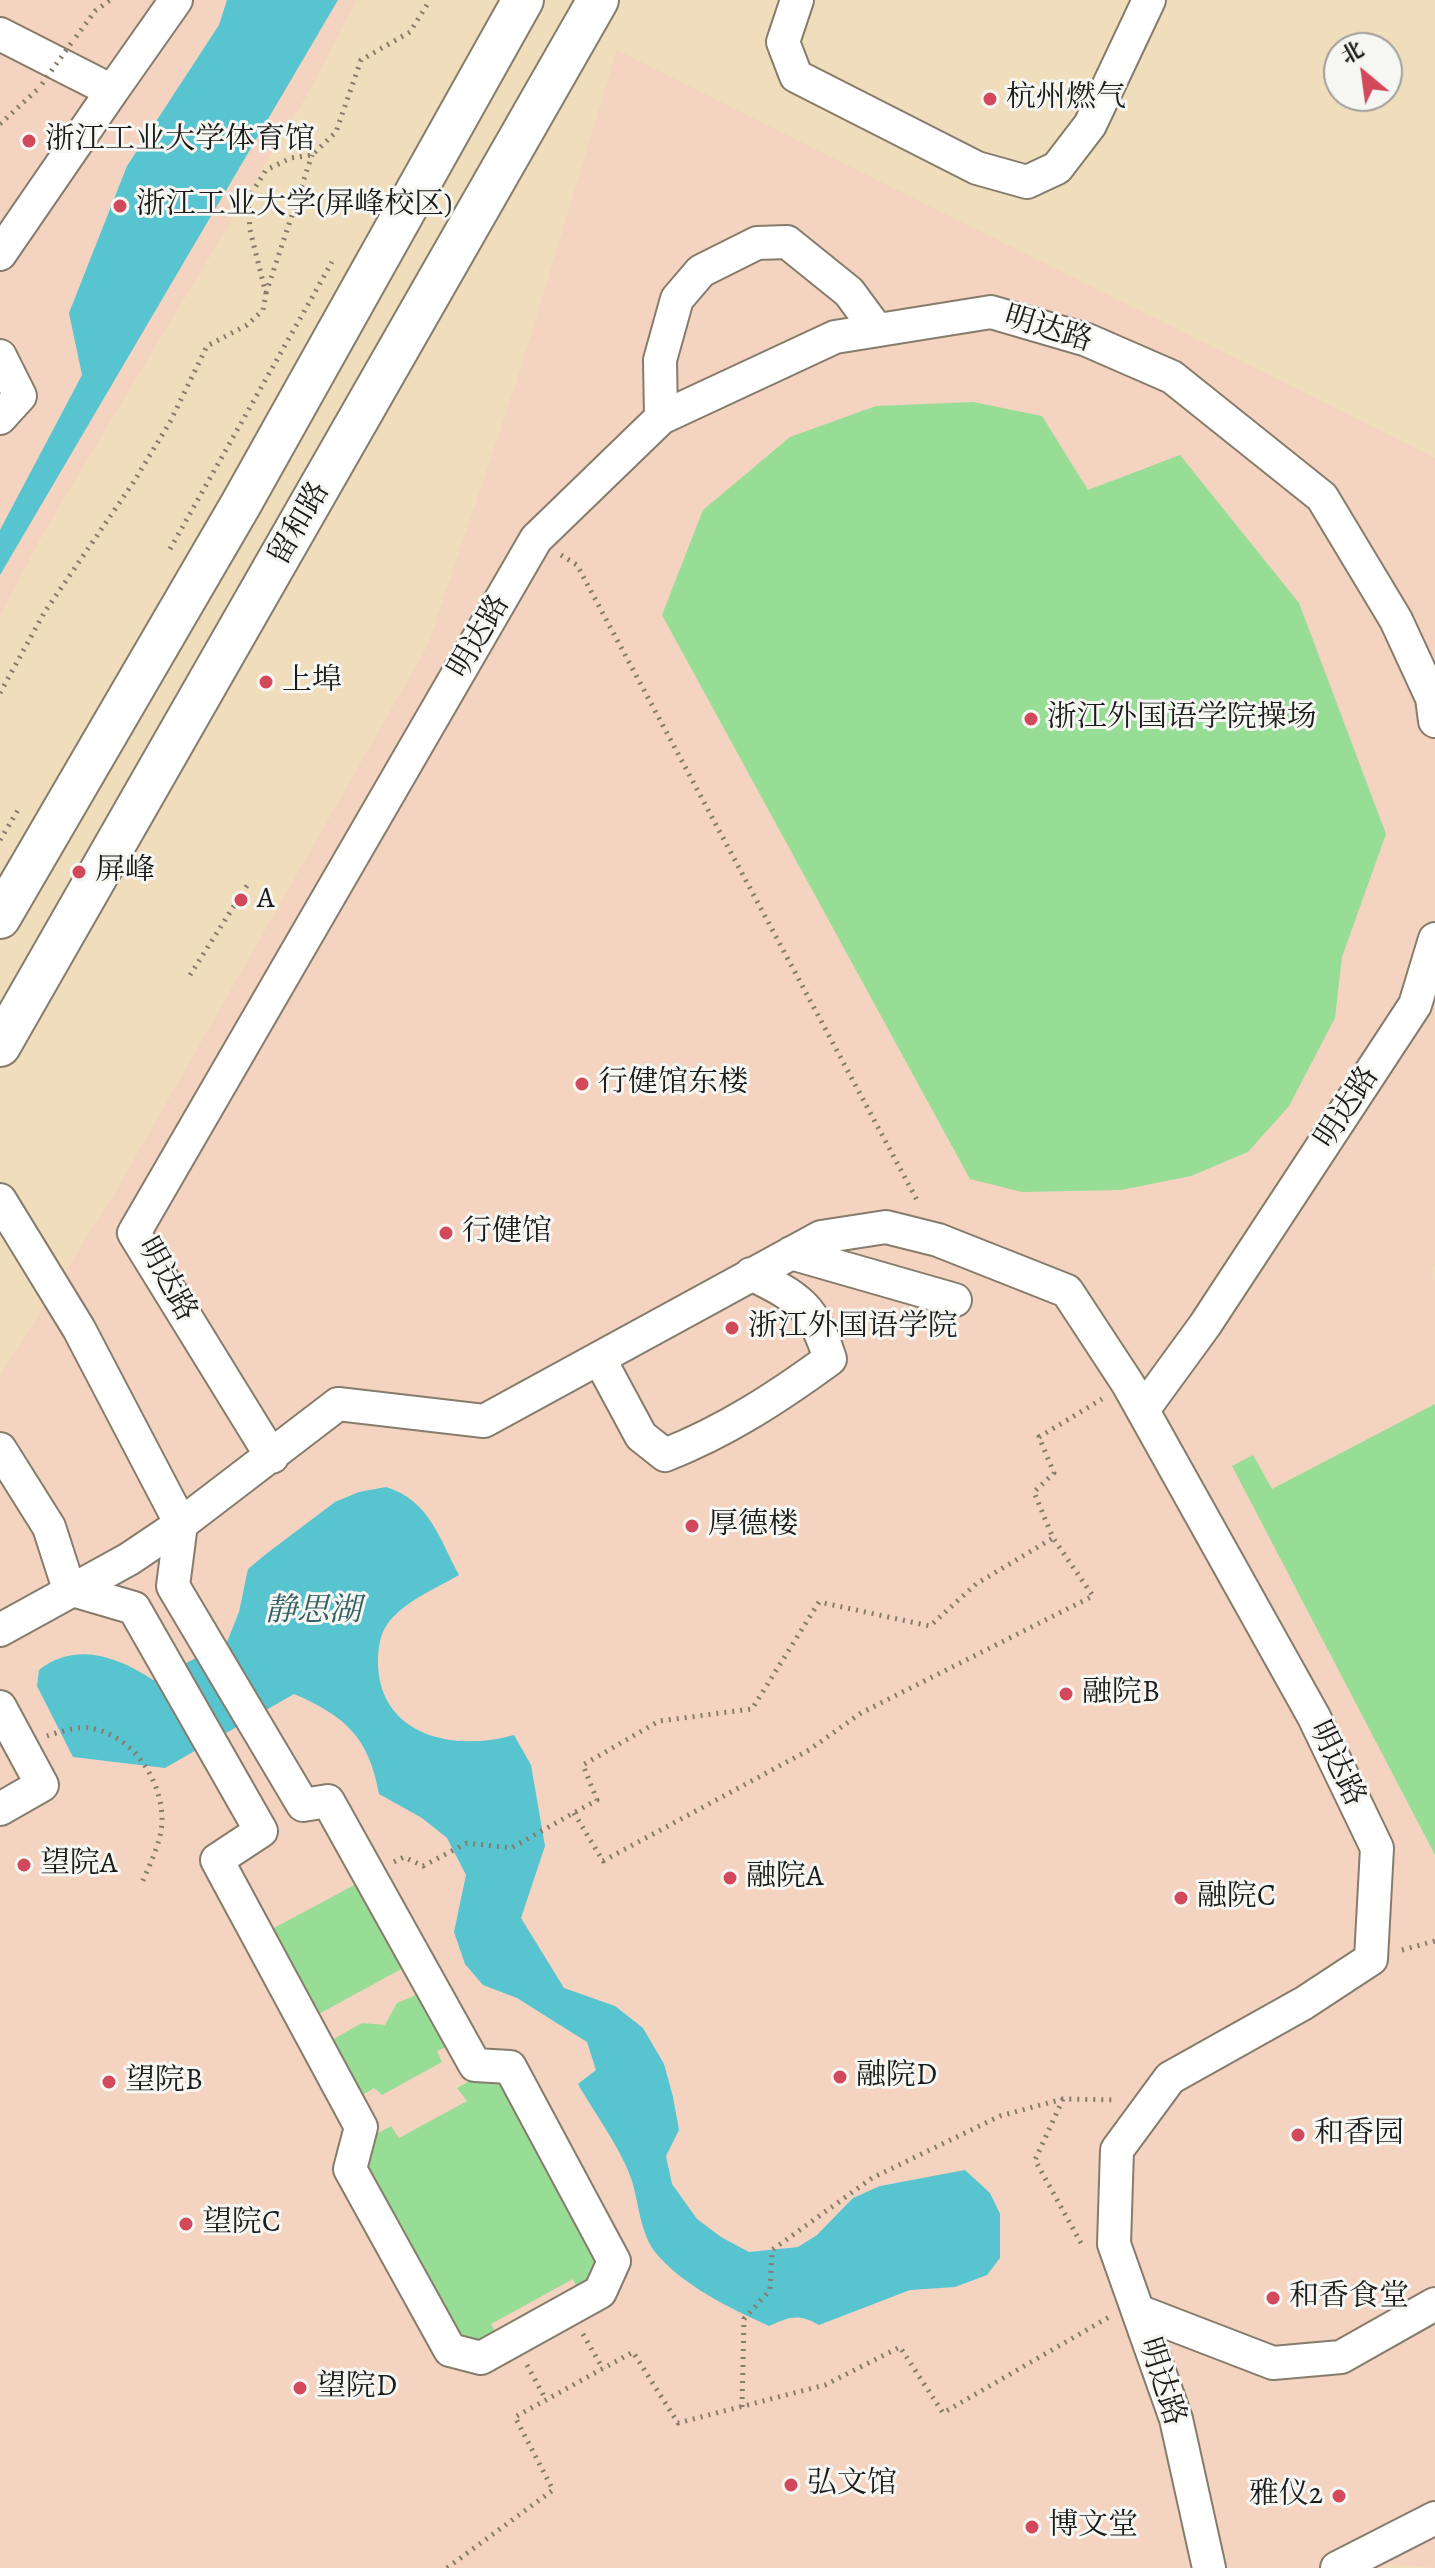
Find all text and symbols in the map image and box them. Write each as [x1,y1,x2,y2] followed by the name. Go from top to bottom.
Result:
[1323,32,1403,112] north arrow
[1335,34,1369,71] text: 北
[1006,81,1126,117] place label: 杭州燃气
[981,90,999,108] marker: 杭州燃气
[45,123,315,159] place label: 浙江工业大学体育馆
[20,132,38,150] marker: 浙江工业大学体育馆
[136,188,452,224] place label: 浙江工业大学(屏峰校区)
[111,197,129,215] marker: 浙江工业大学(屏峰校区)
[1000,300,1096,360] street label: 明达路
[262,476,338,572] street label: 留和路
[442,589,518,685] street label: 明达路
[282,664,342,700] place label: 上埠
[257,673,275,691] marker: 上埠
[1047,701,1317,737] place label: 浙江外国语学院操场
[1022,710,1040,728] marker: 浙江外国语学院操场
[95,854,155,890] place label: 屏峰
[70,863,88,881] marker: 屏峰
[257,882,275,918] place label: A
[232,891,250,909] marker: A
[1308,1060,1388,1156] street label: 明达路
[598,1066,748,1102] place label: 行健馆东楼
[573,1075,591,1093] marker: 行健馆东楼
[462,1215,552,1251] place label: 行健馆
[437,1224,455,1242] marker: 行健馆
[128,1232,204,1328] street label: 明达路
[748,1310,958,1346] place label: 浙江外国语学院
[723,1319,741,1337] marker: 浙江外国语学院
[708,1508,798,1544] place label: 厚德楼
[683,1517,701,1535] marker: 厚德楼
[265,1593,361,1631] water label: 静思湖
[1082,1676,1160,1712] place label: 融院B
[1057,1685,1075,1703] marker: 融院B
[1300,1716,1372,1812] street label: 明达路
[40,1847,118,1883] place label: 望院A
[15,1856,33,1874] marker: 望院A
[746,1860,824,1896] place label: 融院A
[721,1869,739,1887] marker: 融院A
[1197,1880,1276,1916] place label: 融院C
[1172,1889,1190,1907] marker: 融院C
[856,2059,937,2095] place label: 融院D
[125,2064,203,2100] place label: 望院B
[831,2068,849,2086] marker: 融院D
[100,2073,118,2091] marker: 望院B
[1314,2117,1404,2153] place label: 和香园
[1289,2126,1307,2144] marker: 和香园
[202,2206,281,2242] place label: 望院C
[177,2215,195,2233] marker: 望院C
[1289,2280,1409,2316] place label: 和香食堂
[1264,2289,1282,2307] marker: 和香食堂
[1130,2334,1192,2430] street label: 明达路
[316,2370,397,2406] place label: 望院D
[291,2379,309,2397] marker: 望院D
[807,2467,897,2503] place label: 弘文馆
[782,2476,800,2494] marker: 弘文馆
[1249,2478,1323,2514] place label: 雅仪2
[1330,2487,1348,2505] marker: 雅仪2
[1048,2509,1138,2545] place label: 博文堂
[1023,2518,1041,2536] marker: 博文堂

